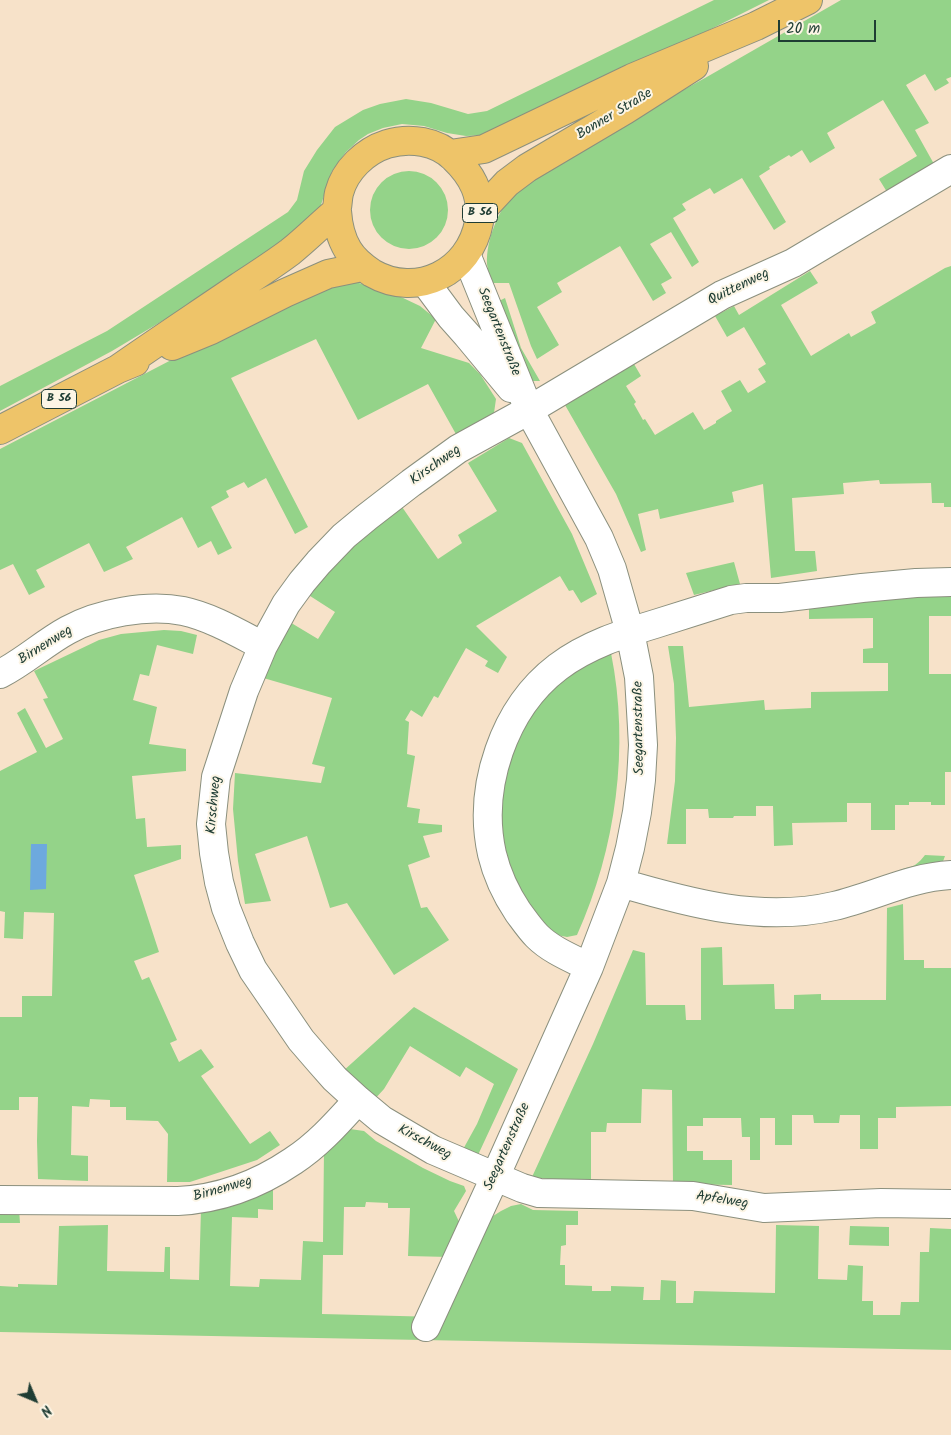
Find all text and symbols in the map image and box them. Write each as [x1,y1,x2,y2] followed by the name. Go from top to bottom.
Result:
[781,10,878,42] scale bar
[786,17,820,41] text: 20 m
[574,86,656,144] street label: Bonner Straße
[462,204,498,222] road number: B 56
[706,266,772,310] street label: Quittenweg
[473,285,523,379] street label: Seegartenstraße
[42,389,76,408] road number: B 56
[407,442,465,490] street label: Kirschweg
[16,623,76,669] street label: Birnenweg
[631,681,649,775] street label: Seegartenstraße
[204,775,226,835] street label: Kirschweg
[481,1101,535,1193] street label: Seegartenstraße
[394,1122,454,1164] street label: Kirschweg
[192,1174,254,1206] street label: Birnenweg
[695,1189,749,1213] street label: Apfelweg
[10,1375,60,1425] north arrow
[35,1400,57,1422] text: N

